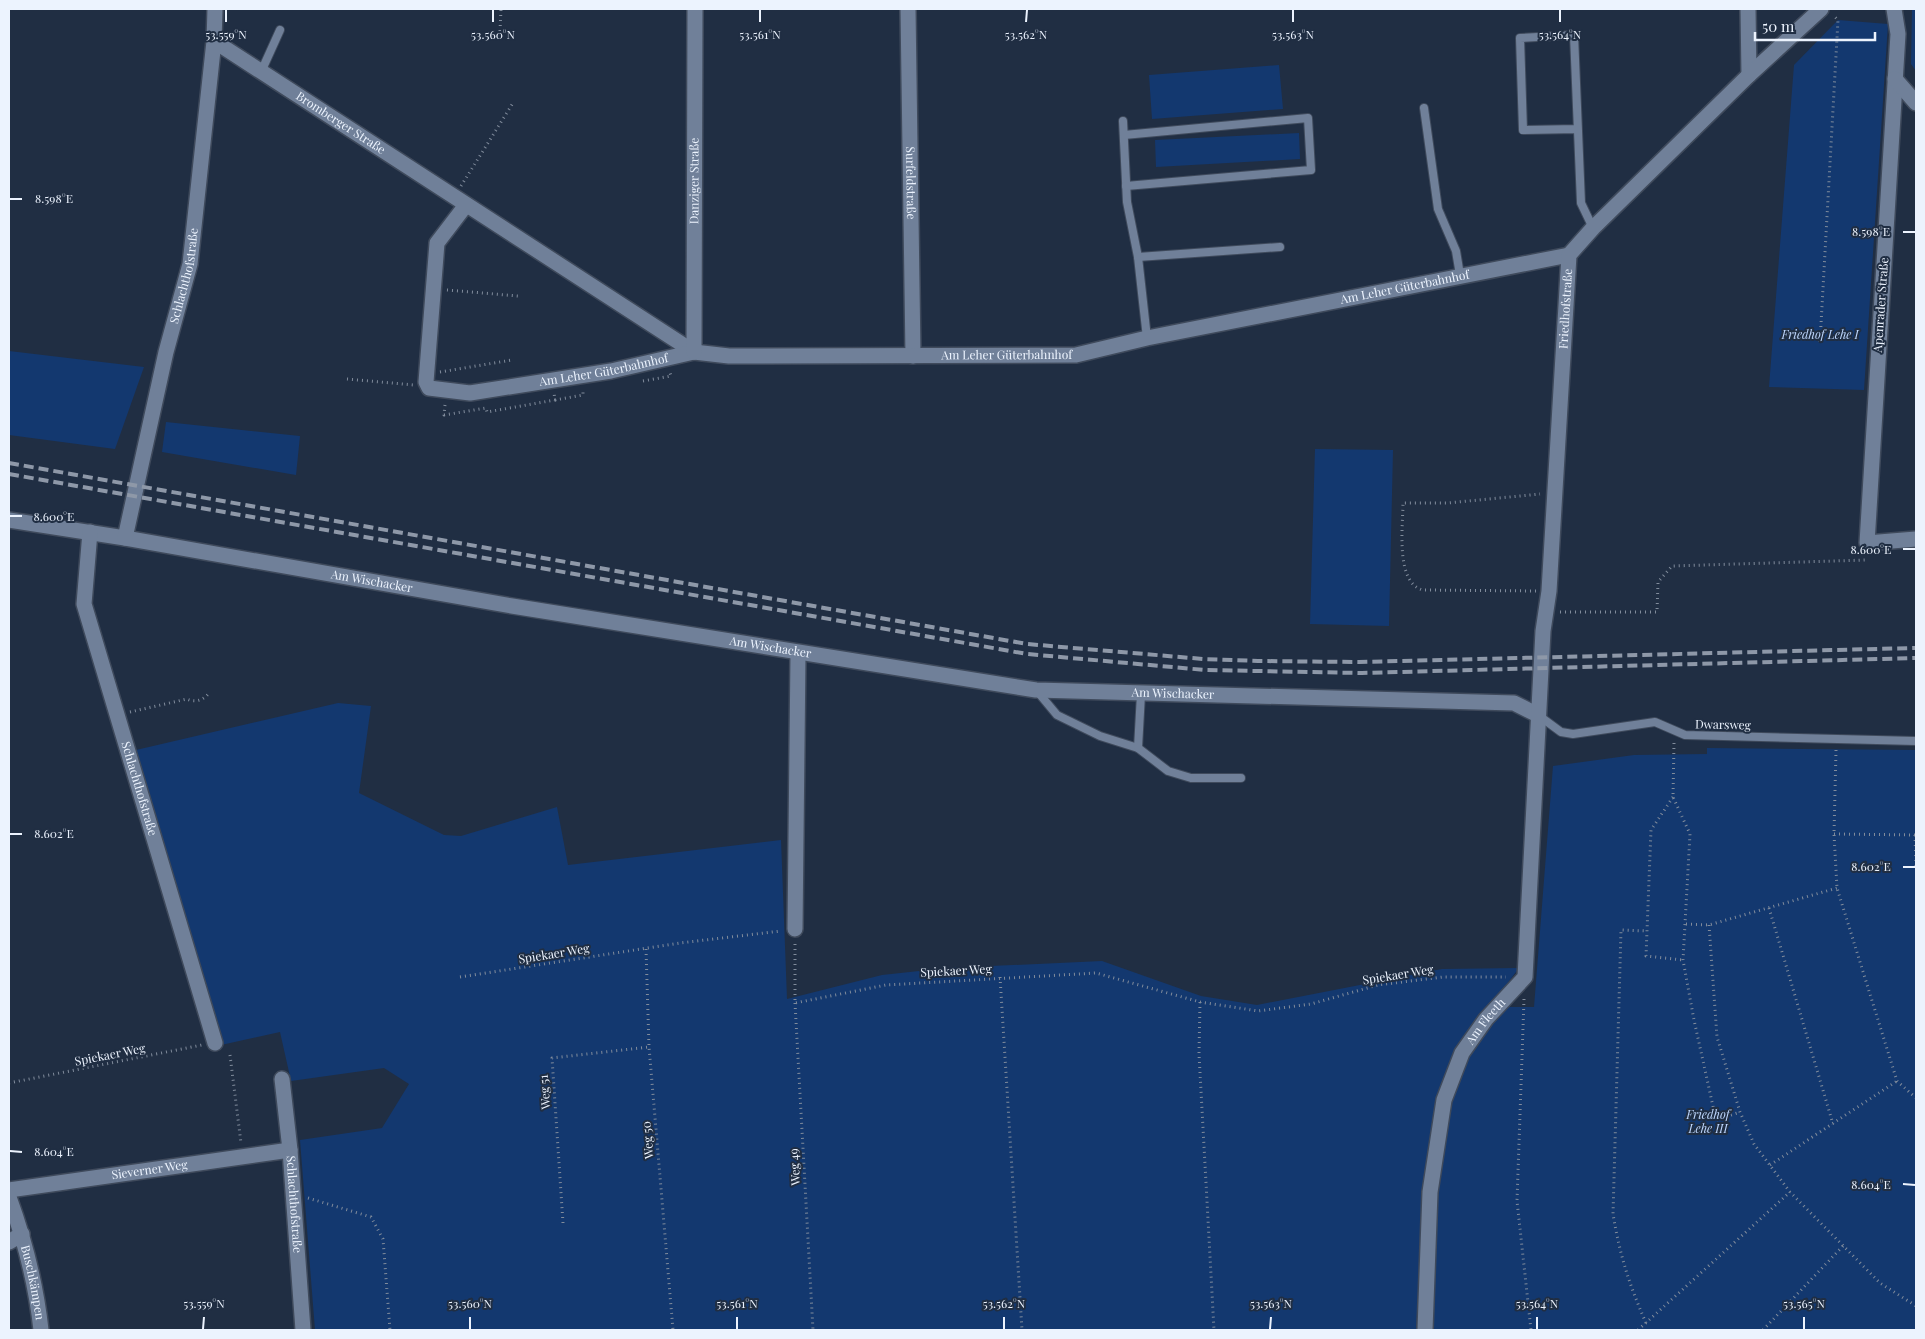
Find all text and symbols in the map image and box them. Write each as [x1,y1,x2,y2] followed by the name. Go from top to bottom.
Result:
[1755,10,1875,42] scale bar
[1762,16,1795,36] text: 50 m
[205,26,247,42] text: 53.559°N
[471,26,515,42] text: 53.560°N
[739,26,781,42] text: 53.561°N
[1005,26,1048,42] text: 53.562°N
[1272,26,1315,42] text: 53.563°N
[1539,26,1582,42] text: 53.564°N
[293,87,389,157] street label: Bromberger Straße
[685,138,702,224] street label: Danziger Straße
[903,146,920,220] street label: Surfeldstraße
[35,190,73,206] text: 8.598°E
[1852,223,1890,239] text: 8.598°E
[165,227,201,325] street label: Schlachthofstraße
[1869,257,1891,354] street label: Apenrader Straße
[1338,266,1471,307] street label: Am Leher Güterbahnhof
[1554,268,1575,349] street label: Friedhofstraße
[1780,326,1860,342] park label: Friedhof Lehe I
[940,346,1073,362] street label: Am Leher Güterbahnhof
[537,349,671,389] street label: Am Leher Güterbahnhof
[34,508,74,524] text: 8.600°E
[1851,541,1891,557] text: 8.600°E
[329,565,415,596] street label: Am Wischacker
[727,632,813,661] street label: Am Wischacker
[1130,684,1215,702] street label: Am Wischacker
[1695,716,1752,732] street label: Dwarsweg
[118,739,162,837] street label: Schlachthofstraße
[34,825,74,841] text: 8.602°E
[1851,858,1891,874] text: 8.602°E
[517,939,591,967] street label: Spiekaer Weg
[920,960,993,980] street label: Spiekaer Weg
[1361,960,1435,988] street label: Spiekaer Weg
[1461,994,1508,1048] street label: Am Fleeth
[73,1039,147,1069] street label: Spiekaer Weg
[535,1074,553,1111] street label: Weg 51
[1685,1106,1732,1136] park label: Friedhof Lehe III
[637,1121,657,1161] street label: Weg 50
[34,1143,74,1159] text: 8.604°E
[785,1148,803,1187] street label: Weg 49
[283,1155,306,1254] street label: Schlachthofstraße
[110,1156,189,1182] street label: Sieverner Weg
[1851,1176,1891,1192] text: 8.604°E
[18,1243,49,1321] street label: Buschkämpen
[183,1295,225,1311] text: 53.559°N
[448,1295,492,1311] text: 53.560°N
[716,1295,758,1311] text: 53.561°N
[983,1295,1026,1311] text: 53.562°N
[1250,1295,1293,1311] text: 53.563°N
[1516,1295,1559,1311] text: 53.564°N
[1783,1295,1825,1311] text: 53.565°N

